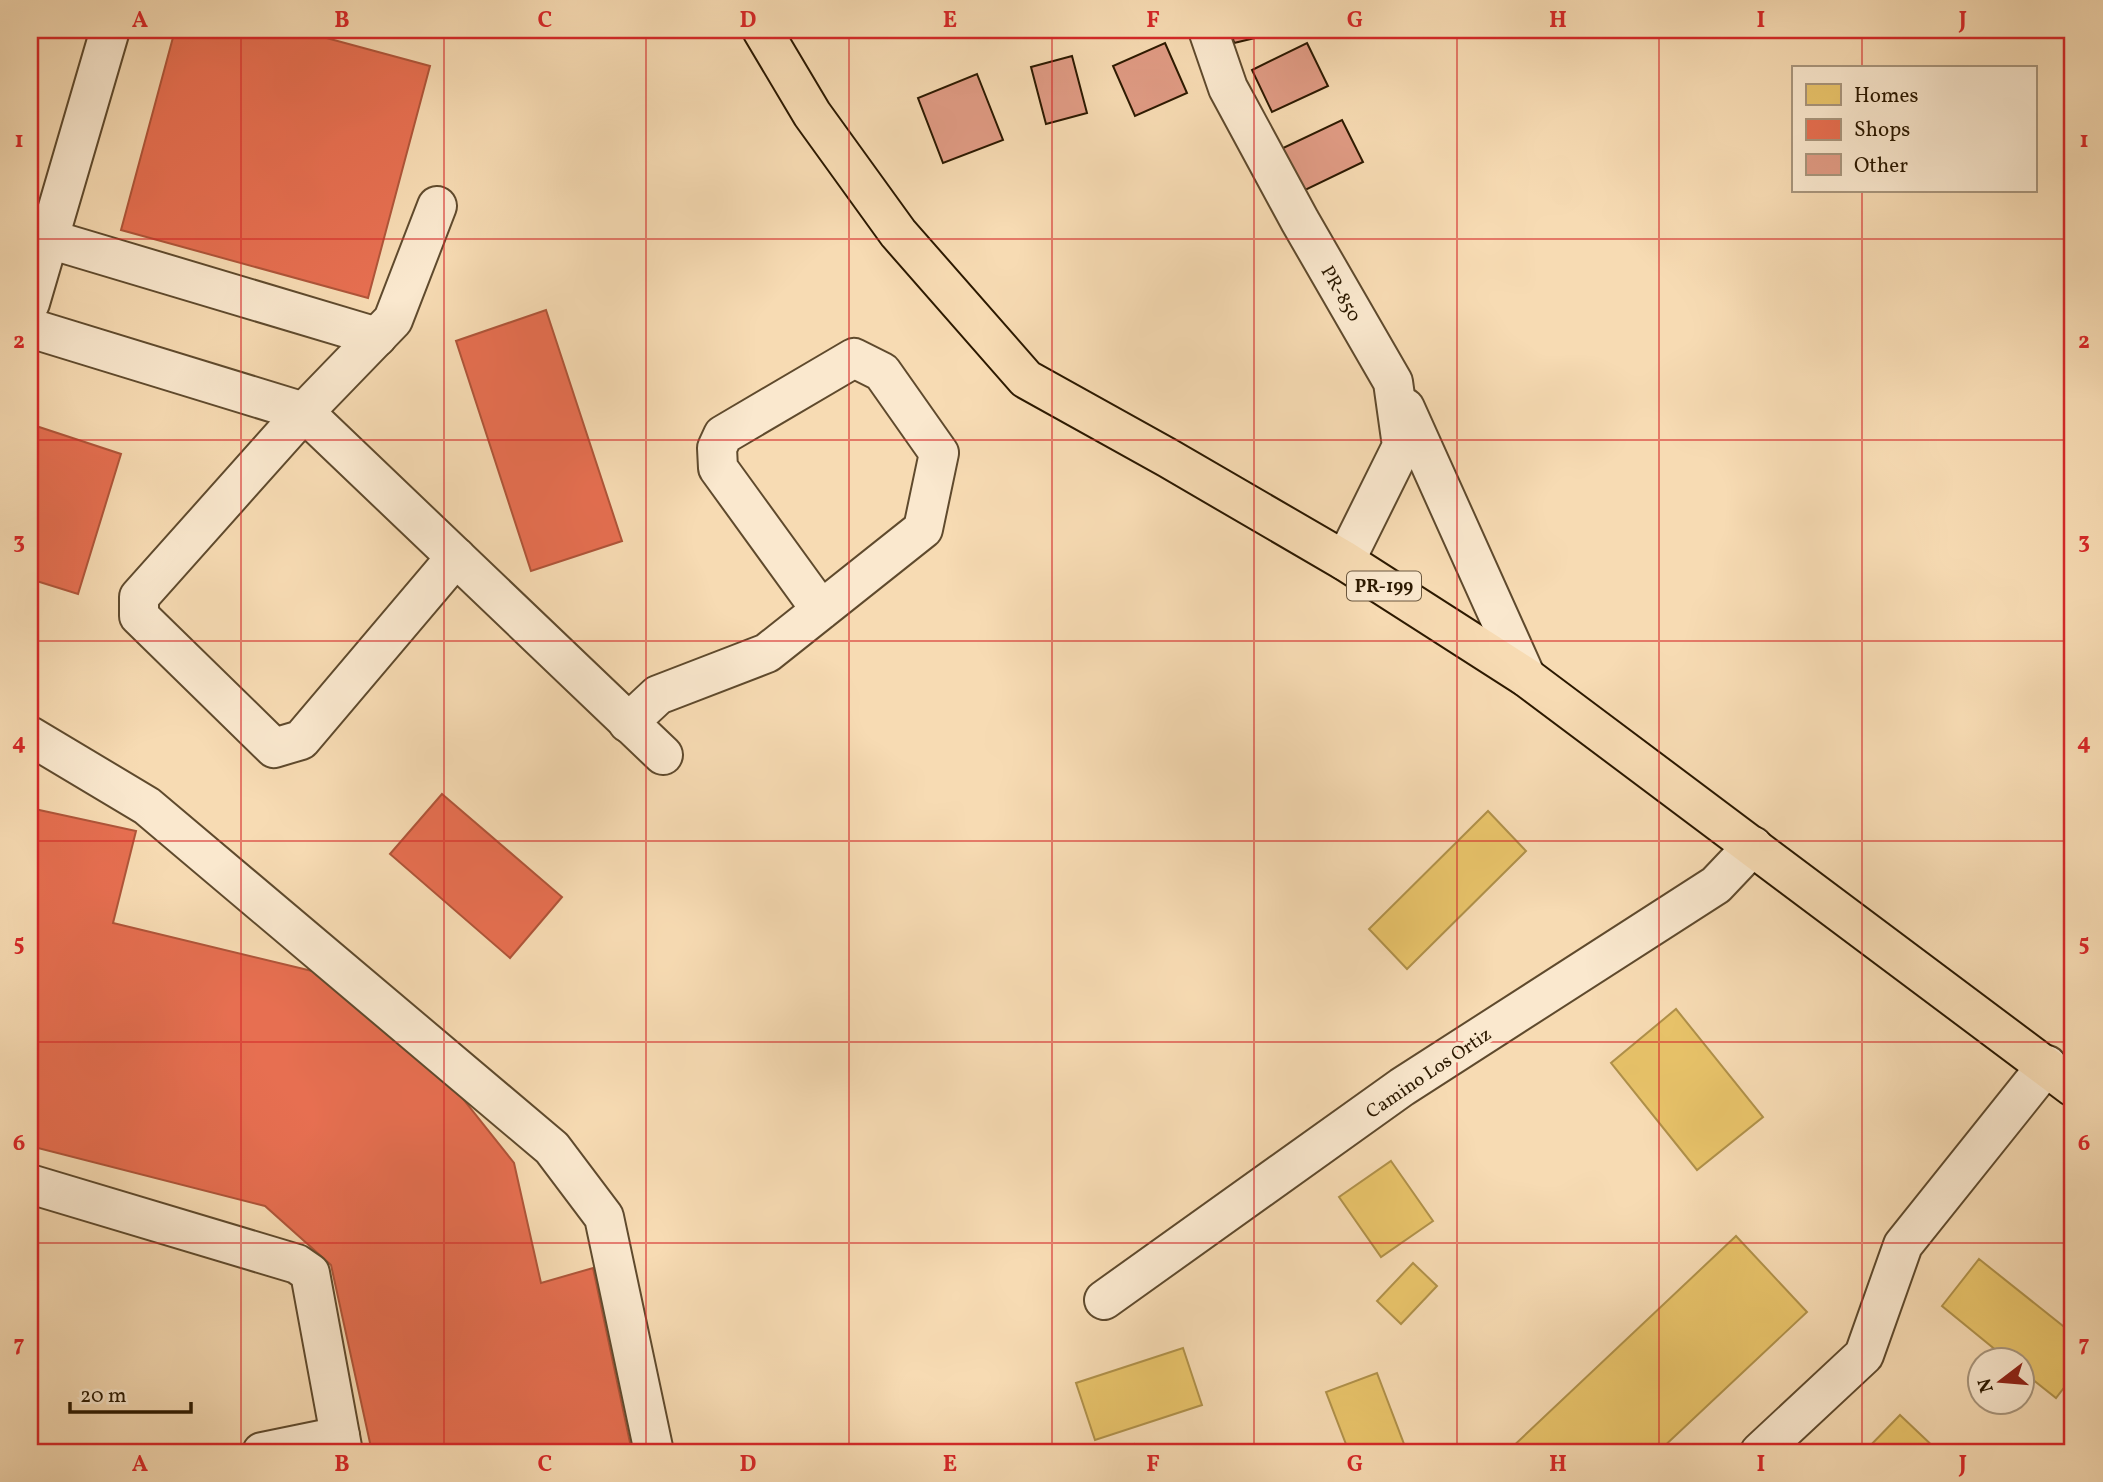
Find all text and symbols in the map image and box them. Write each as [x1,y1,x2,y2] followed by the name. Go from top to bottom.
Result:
[132,5,148,37] text: A
[334,5,350,37] text: B
[538,5,552,37] text: C
[740,5,757,37] text: D
[943,5,957,37] text: E
[1146,5,1160,37] text: F
[1347,5,1363,37] text: G
[1549,5,1567,37] text: H
[1757,5,1765,37] text: I
[1958,5,1967,37] text: J
[1792,66,2036,192] legend
[1854,82,1919,111] text: Homes
[1854,116,1910,145] text: Shops
[14,125,24,157] text: 1
[2079,125,2089,157] text: 1
[1854,152,1908,181] text: Other
[1314,261,1367,327] street label: PR-850
[13,326,25,358] text: 2
[2078,326,2090,358] text: 2
[13,526,25,558] text: 3
[2078,526,2090,558] text: 3
[1347,572,1421,600] road number: PR-199
[12,727,26,759] text: 4
[2077,727,2091,759] text: 4
[13,928,25,960] text: 5
[2078,928,2090,960] text: 5
[1361,1022,1497,1125] street label: Camino Los Ortiz
[13,1128,25,1160] text: 6
[2078,1128,2090,1160] text: 6
[14,1329,25,1361] text: 7
[2079,1329,2090,1361] text: 7
[1966,1346,2036,1416] north arrow
[70,1370,191,1414] scale bar
[1972,1375,2001,1395] text: N
[80,1382,126,1411] text: 20 m
[132,1449,148,1481] text: A
[334,1449,350,1481] text: B
[538,1449,552,1481] text: C
[740,1449,757,1481] text: D
[943,1449,957,1481] text: E
[1146,1449,1160,1481] text: F
[1347,1449,1363,1481] text: G
[1549,1449,1567,1481] text: H
[1757,1449,1765,1481] text: I
[1958,1449,1967,1481] text: J

